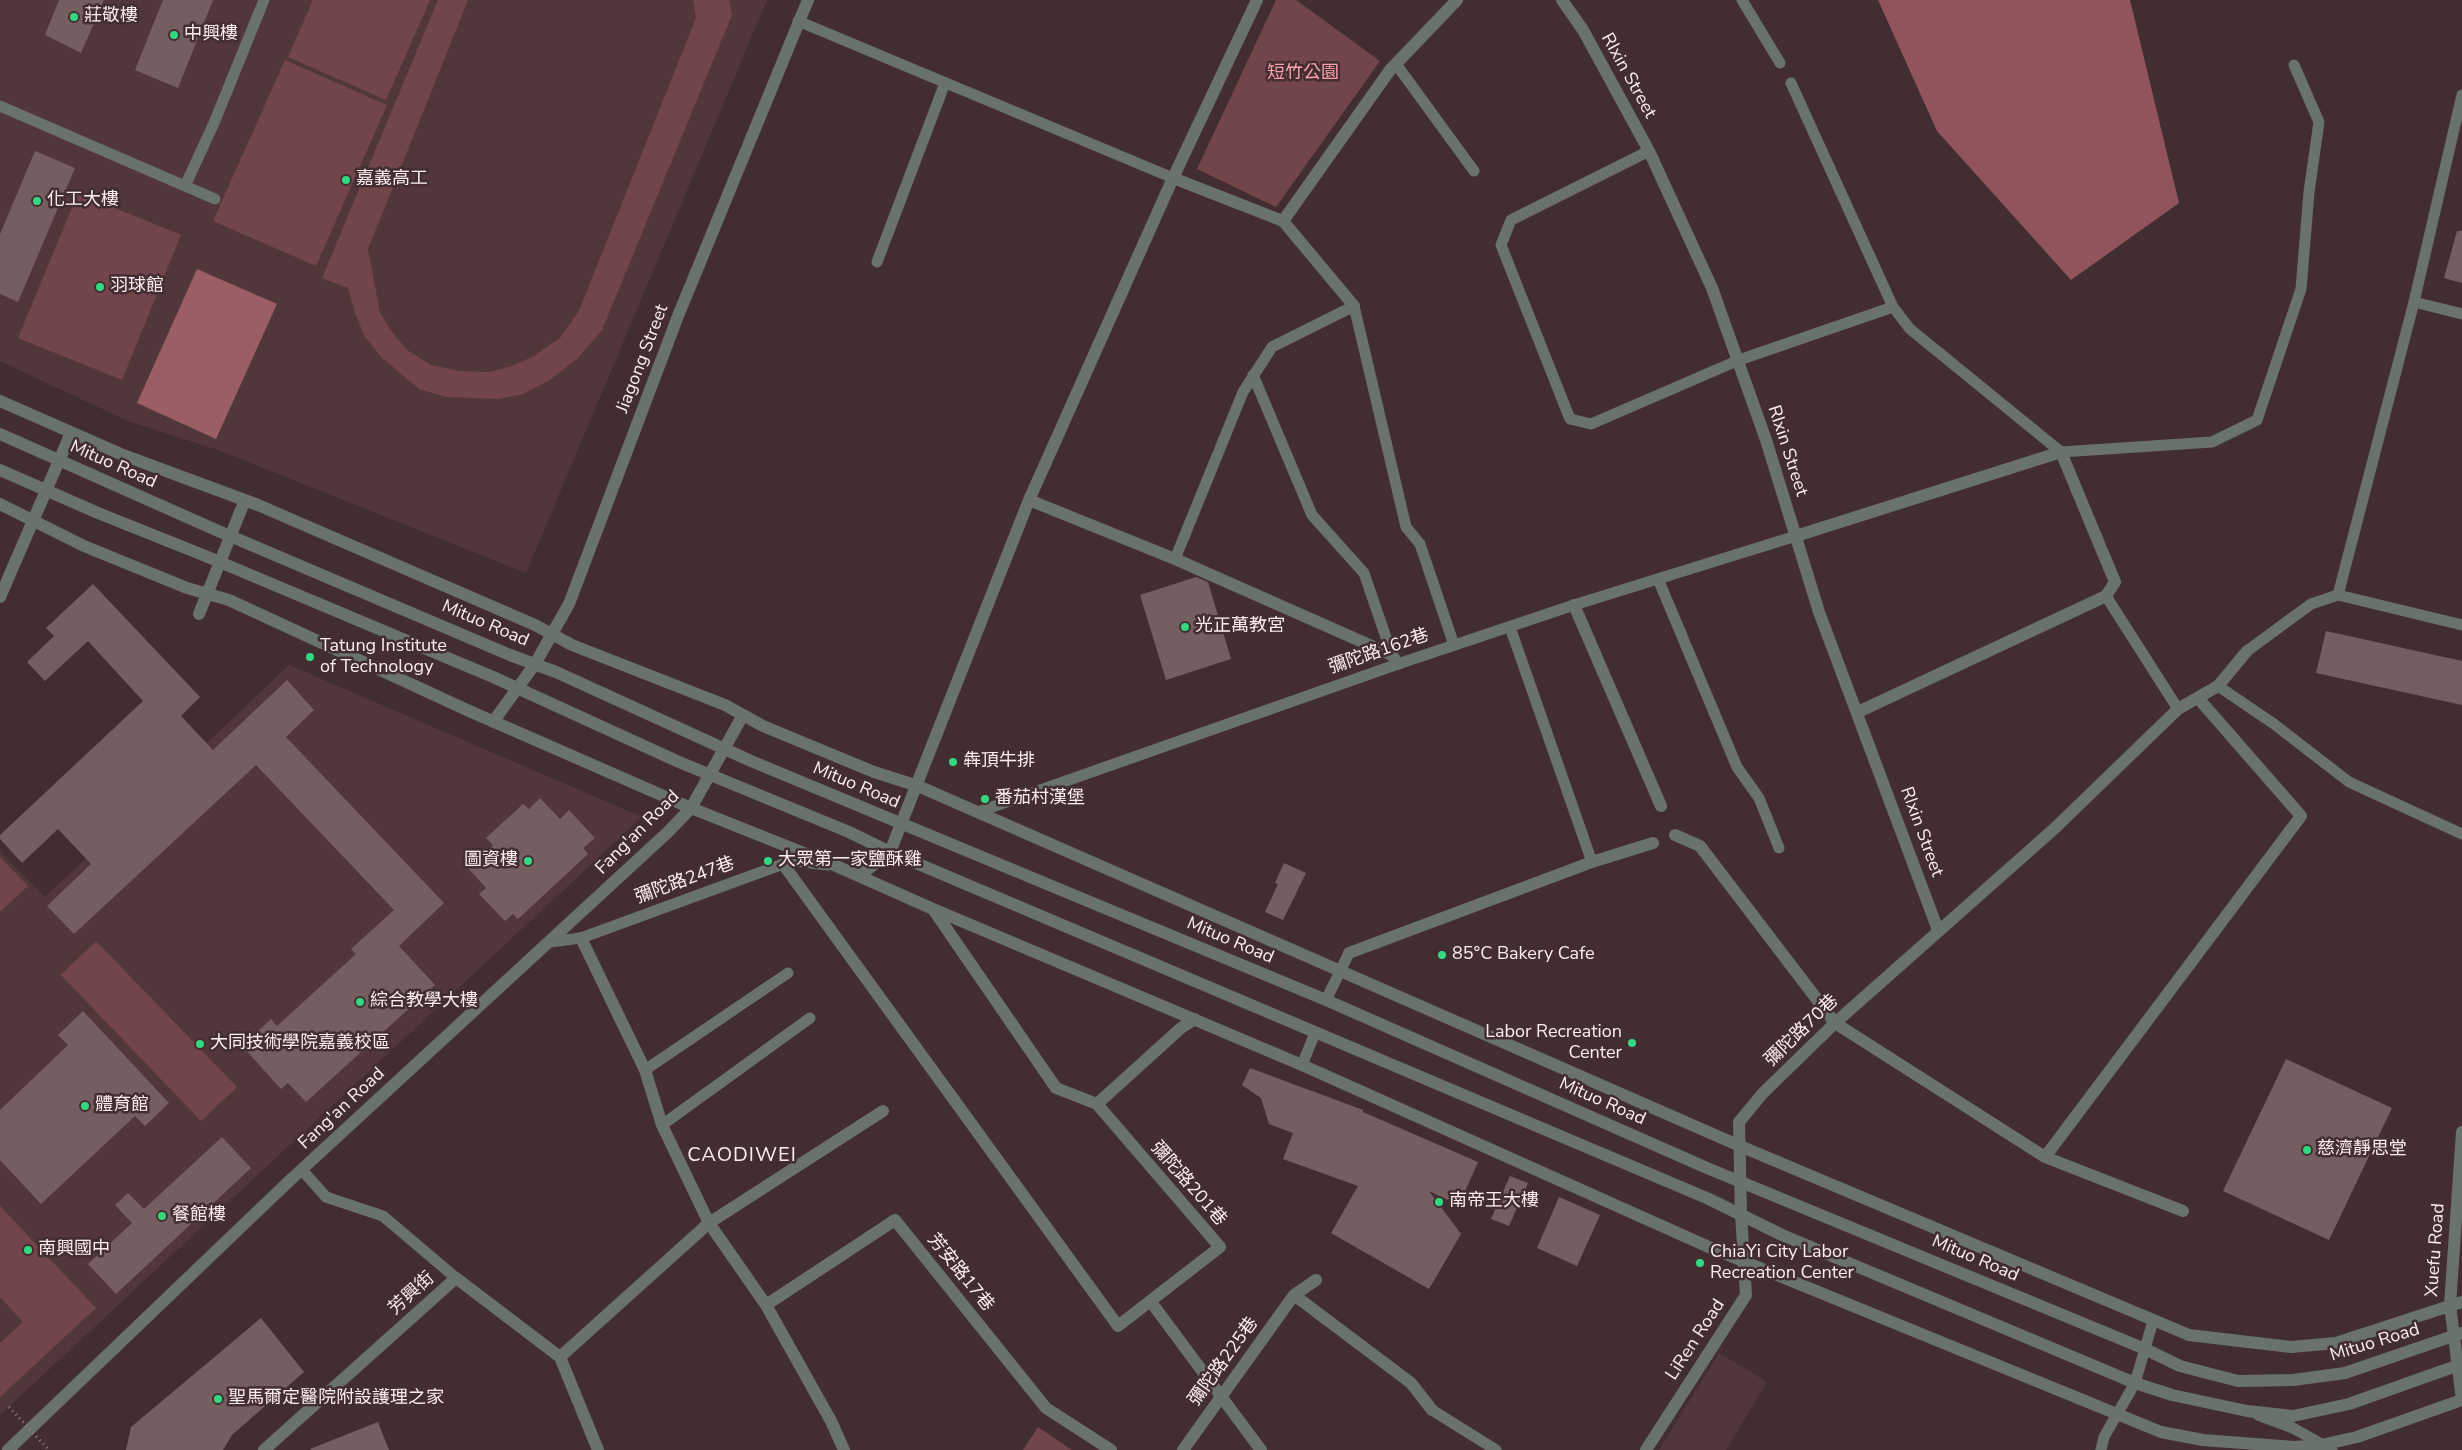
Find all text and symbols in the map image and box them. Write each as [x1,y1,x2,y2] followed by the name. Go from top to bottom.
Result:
[84,6,138,28] place label: 莊敬樓
[68,11,80,23] marker: 莊敬樓
[184,24,238,46] place label: 中興樓
[168,29,180,41] marker: 中興樓
[1596,30,1660,122] street label: RIxin Street
[1267,63,1339,85] park label: 短竹公園
[356,169,428,191] place label: 嘉義高工
[340,174,352,186] marker: 嘉義高工
[47,190,119,212] place label: 化工大樓
[31,195,43,207] marker: 化工大樓
[110,276,164,298] place label: 羽球館
[94,281,106,293] marker: 羽球館
[612,302,674,416] street label: Jiagong Street
[1762,403,1812,499] street label: RIxin Street
[66,436,160,494] street label: Mituo Road
[438,596,532,652] street label: Mituo Road
[1195,616,1285,638] place label: 光正萬教宮
[1179,621,1191,633] marker: 光正萬教宮
[1326,625,1432,679] street label: 彌陀路162巷
[320,636,447,679] place label: Tatung Institute of Technology
[304,651,316,663] marker: Tatung Institute of Technology
[963,751,1035,773] place label: 犇頂牛排
[947,756,959,768] marker: 犇頂牛排
[809,758,903,814] street label: Mituo Road
[1895,784,1947,880] street label: RIxin Street
[591,786,685,880] street label: Fang'an Road
[995,788,1085,810] place label: 番茄村漢堡
[979,793,991,805] marker: 番茄村漢堡
[464,850,518,872] place label: 圖資樓
[778,850,922,872] place label: 大眾第一家鹽酥雞
[632,853,738,909] street label: 彌陀路247巷
[522,855,534,867] marker: 圖資樓
[762,855,774,867] marker: 大眾第一家鹽酥雞
[1183,913,1277,969] street label: Mituo Road
[1452,944,1594,966] place label: 85°C Bakery Cafe
[1436,949,1448,961] marker: 85°C Bakery Cafe
[370,991,478,1013] place label: 綜合教學大樓
[1761,991,1843,1071] street label: 彌陀路70巷
[354,996,366,1008] marker: 綜合教學大樓
[1485,1022,1622,1064] place label: Labor Recreation Center
[210,1033,390,1055] place label: 大同技術學院嘉義校區
[1626,1037,1638,1049] marker: Labor Recreation Center
[194,1038,206,1050] marker: 大同技術學院嘉義校區
[294,1064,390,1154] street label: Fang'an Road
[1555,1073,1649,1131] street label: Mituo Road
[95,1095,149,1117] place label: 體育館
[79,1100,91,1112] marker: 體育館
[1146,1138,1230,1230] street label: 彌陀路201巷
[2317,1139,2407,1161] place label: 慈濟靜思堂
[686,1144,798,1168] district label: CAODIWEI
[2301,1144,2313,1156] marker: 慈濟靜思堂
[1449,1191,1539,1213] place label: 南帝王大樓
[1433,1196,1445,1208] marker: 南帝王大樓
[2422,1202,2450,1298] street label: Xuefu Road
[172,1205,226,1227] place label: 餐館樓
[156,1210,168,1222] marker: 餐館樓
[922,1230,998,1316] street label: 芳安路17巷
[1928,1231,2022,1287] street label: Mituo Road
[38,1239,110,1261] place label: 南興國中
[1710,1242,1854,1284] place label: ChiaYi City Labor Recreation Center
[22,1244,34,1256] marker: 南興國中
[1694,1257,1706,1269] marker: ChiaYi City Labor Recreation Center
[385,1268,439,1320] street label: 芳興街
[1662,1296,1730,1384] street label: LiRen Road
[1185,1313,1263,1411] street label: 彌陀路225巷
[2328,1319,2422,1367] street label: Mituo Road
[228,1388,444,1410] place label: 聖馬爾定醫院附設護理之家
[212,1393,224,1405] marker: 聖馬爾定醫院附設護理之家

